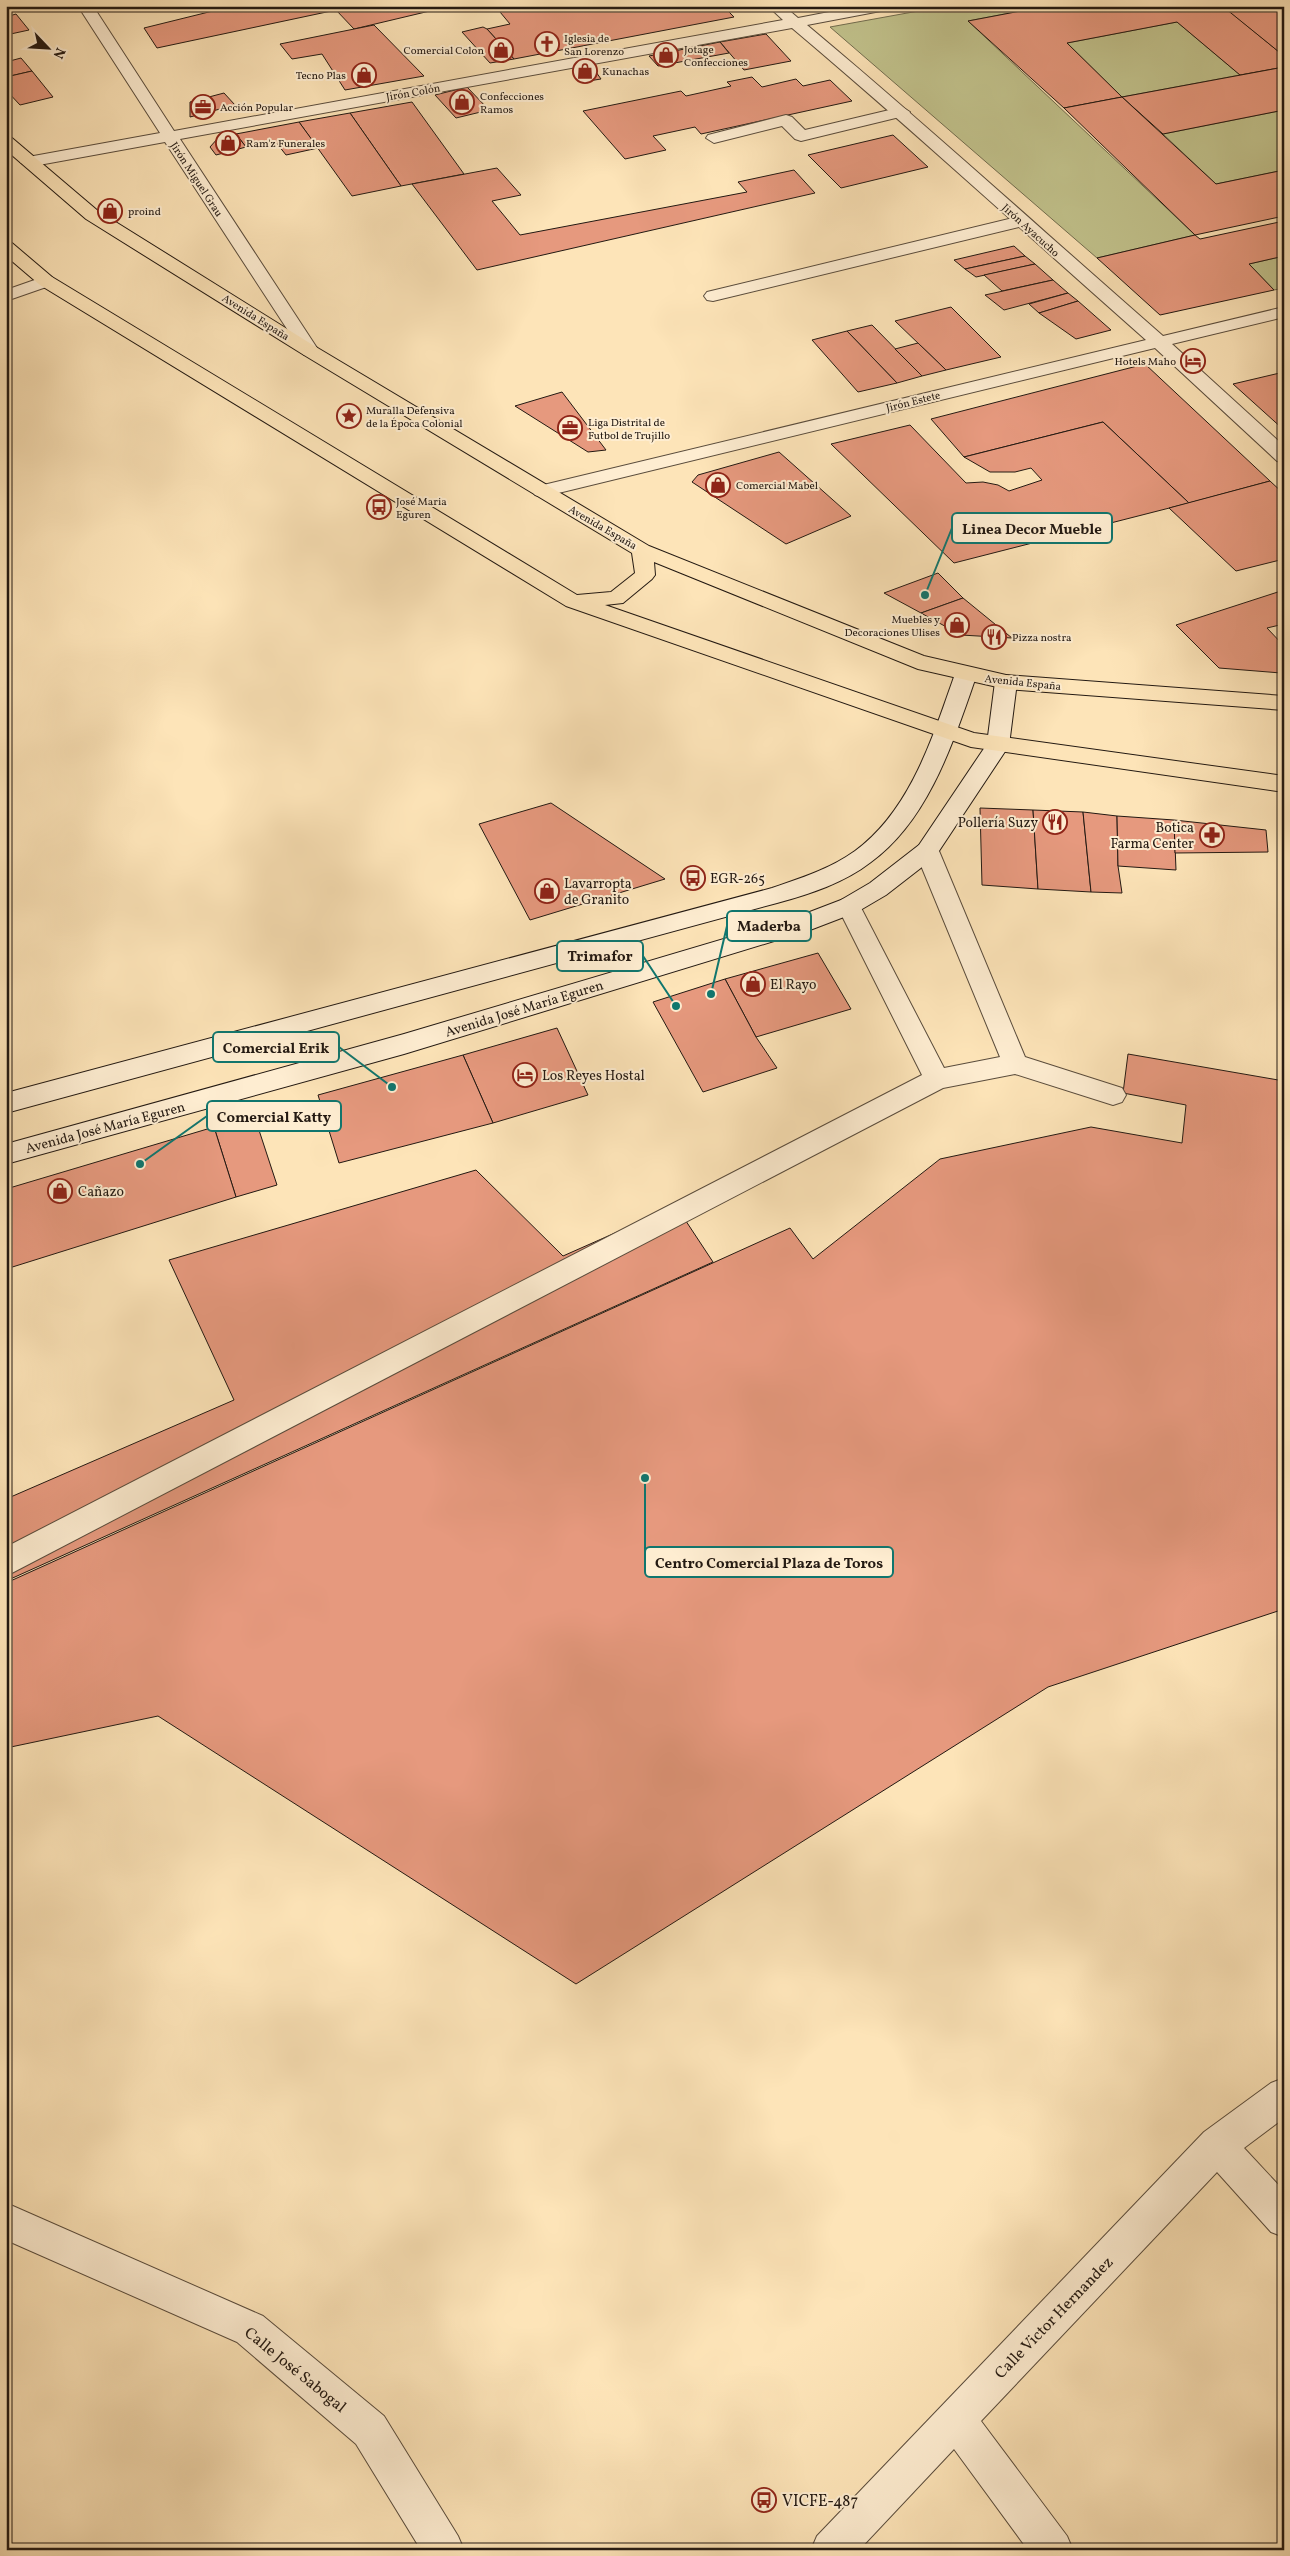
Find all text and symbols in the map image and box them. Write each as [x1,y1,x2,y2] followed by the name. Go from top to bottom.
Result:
[22,22,72,72] north arrow
[534,31,560,57] church icon: Iglesia de San Lorenzo
[564,32,624,60] place label: Iglesia de San Lorenzo
[488,37,514,63] shop icon: Comercial Colon
[653,42,679,68] shop icon: Jotage Confecciones
[684,43,748,71] place label: Jotage Confecciones
[48,44,69,61] text: N
[404,44,484,59] place label: Comercial Colon
[572,58,598,84] shop icon: Kunachas
[351,62,377,88] shop icon: Tecno Plas
[602,65,649,80] place label: Kunachas
[296,69,346,84] place label: Tecno Plas
[385,81,442,106] street label: Jirón Colón
[449,89,475,115] shop icon: Confecciones Ramos
[480,90,544,118] place label: Confecciones Ramos
[190,94,216,120] office icon: Acción Popular
[220,101,294,116] place label: Acción Popular
[215,130,241,156] shop icon: Ram'z Funerales
[246,137,325,152] place label: Ram'z Funerales
[166,139,226,220] street label: Jirón Miguel Grau
[97,198,123,224] shop icon: proind
[998,201,1062,261] street label: Jirón Ayacucho
[128,205,161,220] place label: proind
[219,292,292,345] street label: Avenida España
[1180,348,1206,374] hotel icon: Hotels Maho
[1115,355,1176,370] place label: Hotels Maho
[885,388,942,416] street label: Jirón Estete
[336,403,362,429] place icon: Muralla Defensiva de la Época Colonial
[366,404,463,432] place label: Muralla Defensiva de la Época Colonial
[557,415,583,441] office icon: Liga Distrital de Futbol de Trujillo
[588,416,670,444] place label: Liga Distrital de Futbol de Trujillo
[705,472,731,498] shop icon: Comercial Mabel
[736,479,818,494] place label: Comercial Mabel
[366,494,392,520] bus stop icon: José Maria Eguren
[396,495,447,523] place label: José Maria Eguren
[565,503,640,554] street label: Avenida España
[952,513,1112,543] callout: Linea Decor Mueble
[962,520,1102,541] text: Linea Decor Mueble
[944,612,970,638] shop icon: Muebles y Decoraciones Ulises
[844,613,940,641] place label: Muebles y Decoraciones Ulises
[981,624,1007,650] restaurant icon: Pizza nostra
[1012,631,1072,646] place label: Pizza nostra
[984,672,1062,695] street label: Avenida España
[1042,809,1068,835] restaurant icon: Pollería Suzy
[958,814,1038,833] place label: Pollería Suzy
[1110,819,1194,854] place label: Botica Farma Center
[1199,822,1225,848] pharmacy icon: Botica Farma Center
[680,865,706,891] bus stop icon: EGR-265
[710,870,765,889] place label: EGR-265
[564,875,632,910] place label: Lavarropta de Granito
[534,878,560,904] shop icon: Lavarropta de Granito
[727,911,811,941] callout: Maderba
[737,917,801,938] text: Maderba
[557,941,643,971] callout: Trimafor
[567,947,633,968] text: Trimafor
[740,971,766,997] shop icon: El Rayo
[443,976,606,1043] street label: Avenida José María Eguren
[770,976,816,995] place label: El Rayo
[213,1032,339,1062] callout: Comercial Erik
[223,1039,329,1060] text: Comercial Erik
[512,1062,538,1088] hotel icon: Los Reyes Hostal
[542,1067,645,1086] place label: Los Reyes Hostal
[23,1098,187,1159] street label: Avenida José María Eguren
[207,1101,341,1131] callout: Comercial Katty
[217,1108,332,1129] text: Comercial Katty
[47,1178,73,1204] shop icon: Cañazo
[78,1183,124,1202] place label: Cañazo
[645,1547,893,1577] callout: Centro Comercial Plaza de Toros
[655,1554,883,1575] text: Centro Comercial Plaza de Toros
[990,2252,1119,2384] street label: Calle Victor Hernandez
[239,2323,350,2419] street label: Calle José Sabogal
[751,2487,777,2513] bus stop icon: VICFE-487
[782,2491,858,2513] place label: VICFE-487

